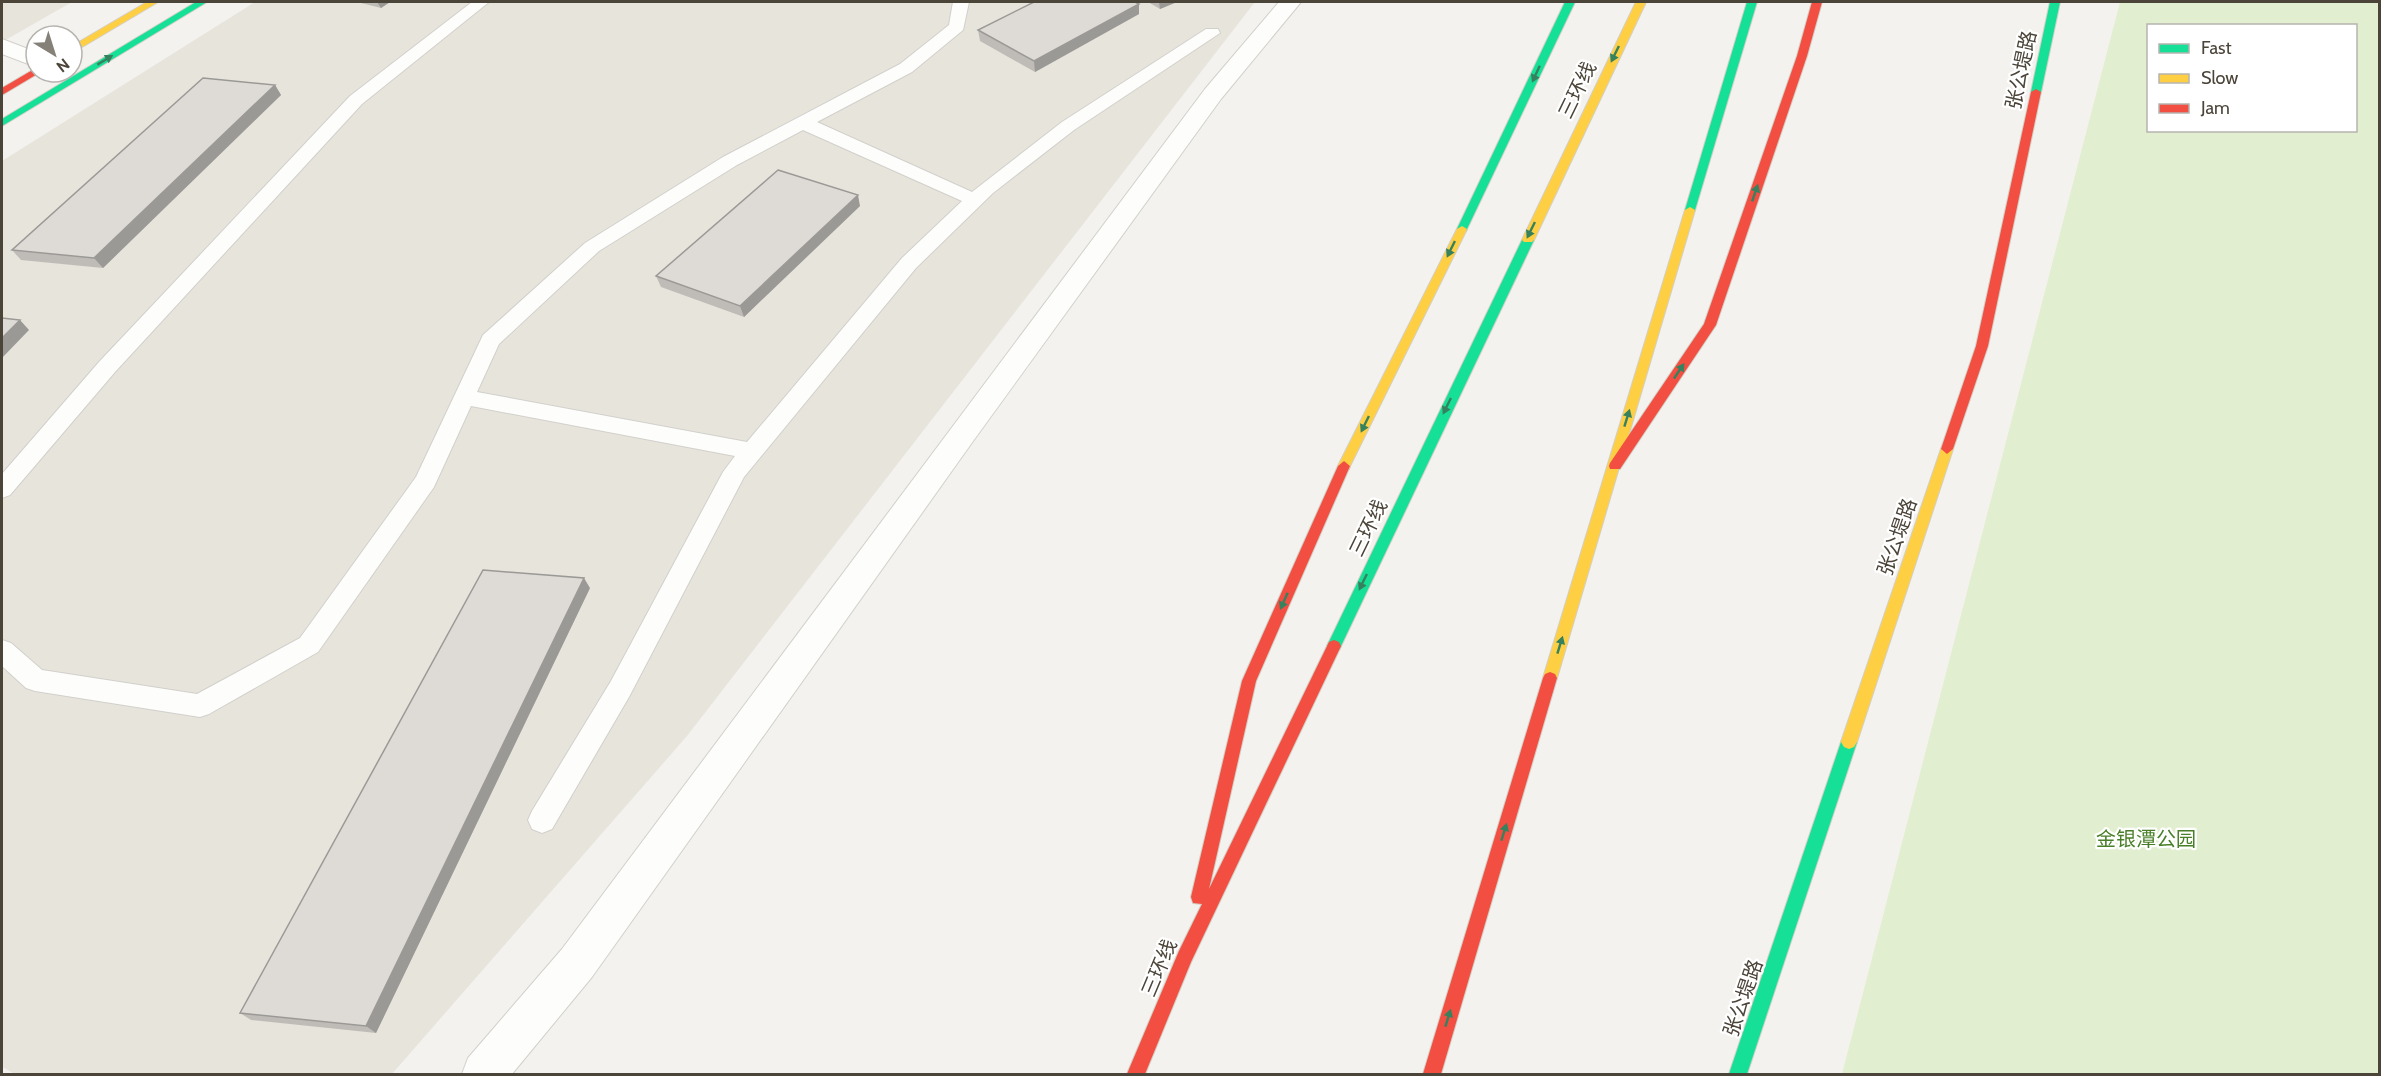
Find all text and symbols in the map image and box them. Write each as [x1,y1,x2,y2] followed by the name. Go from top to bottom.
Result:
[24,24,84,84] north arrow
[2147,24,2357,132] legend
[2001,28,2041,112] street label: 张公堤路
[2201,37,2232,59] text: Fast
[1611,46,1620,63] one-way arrow
[53,54,73,76] text: N
[97,55,114,65] one-way arrow
[1553,58,1601,122] street label: 三环线
[1532,65,1541,82] one-way arrow
[2201,67,2238,89] text: Slow
[2200,97,2230,119] text: Jam
[1750,184,1760,202] one-way arrow
[1527,222,1536,239] one-way arrow
[1447,240,1457,258] one-way arrow
[1673,363,1684,380] one-way arrow
[1443,398,1452,415] one-way arrow
[1623,408,1632,426] one-way arrow
[1360,415,1369,432] one-way arrow
[1873,495,1921,579] street label: 张公堤路
[1344,496,1392,560] street label: 三环线
[1359,574,1368,591] one-way arrow
[1279,593,1289,611] one-way arrow
[1556,636,1565,654] one-way arrow
[1500,822,1509,840] one-way arrow
[2096,827,2196,851] park label: 金银潭公园
[1136,936,1182,1000] street label: 三环线
[1719,956,1767,1040] street label: 张公堤路
[1444,1009,1453,1027] one-way arrow

